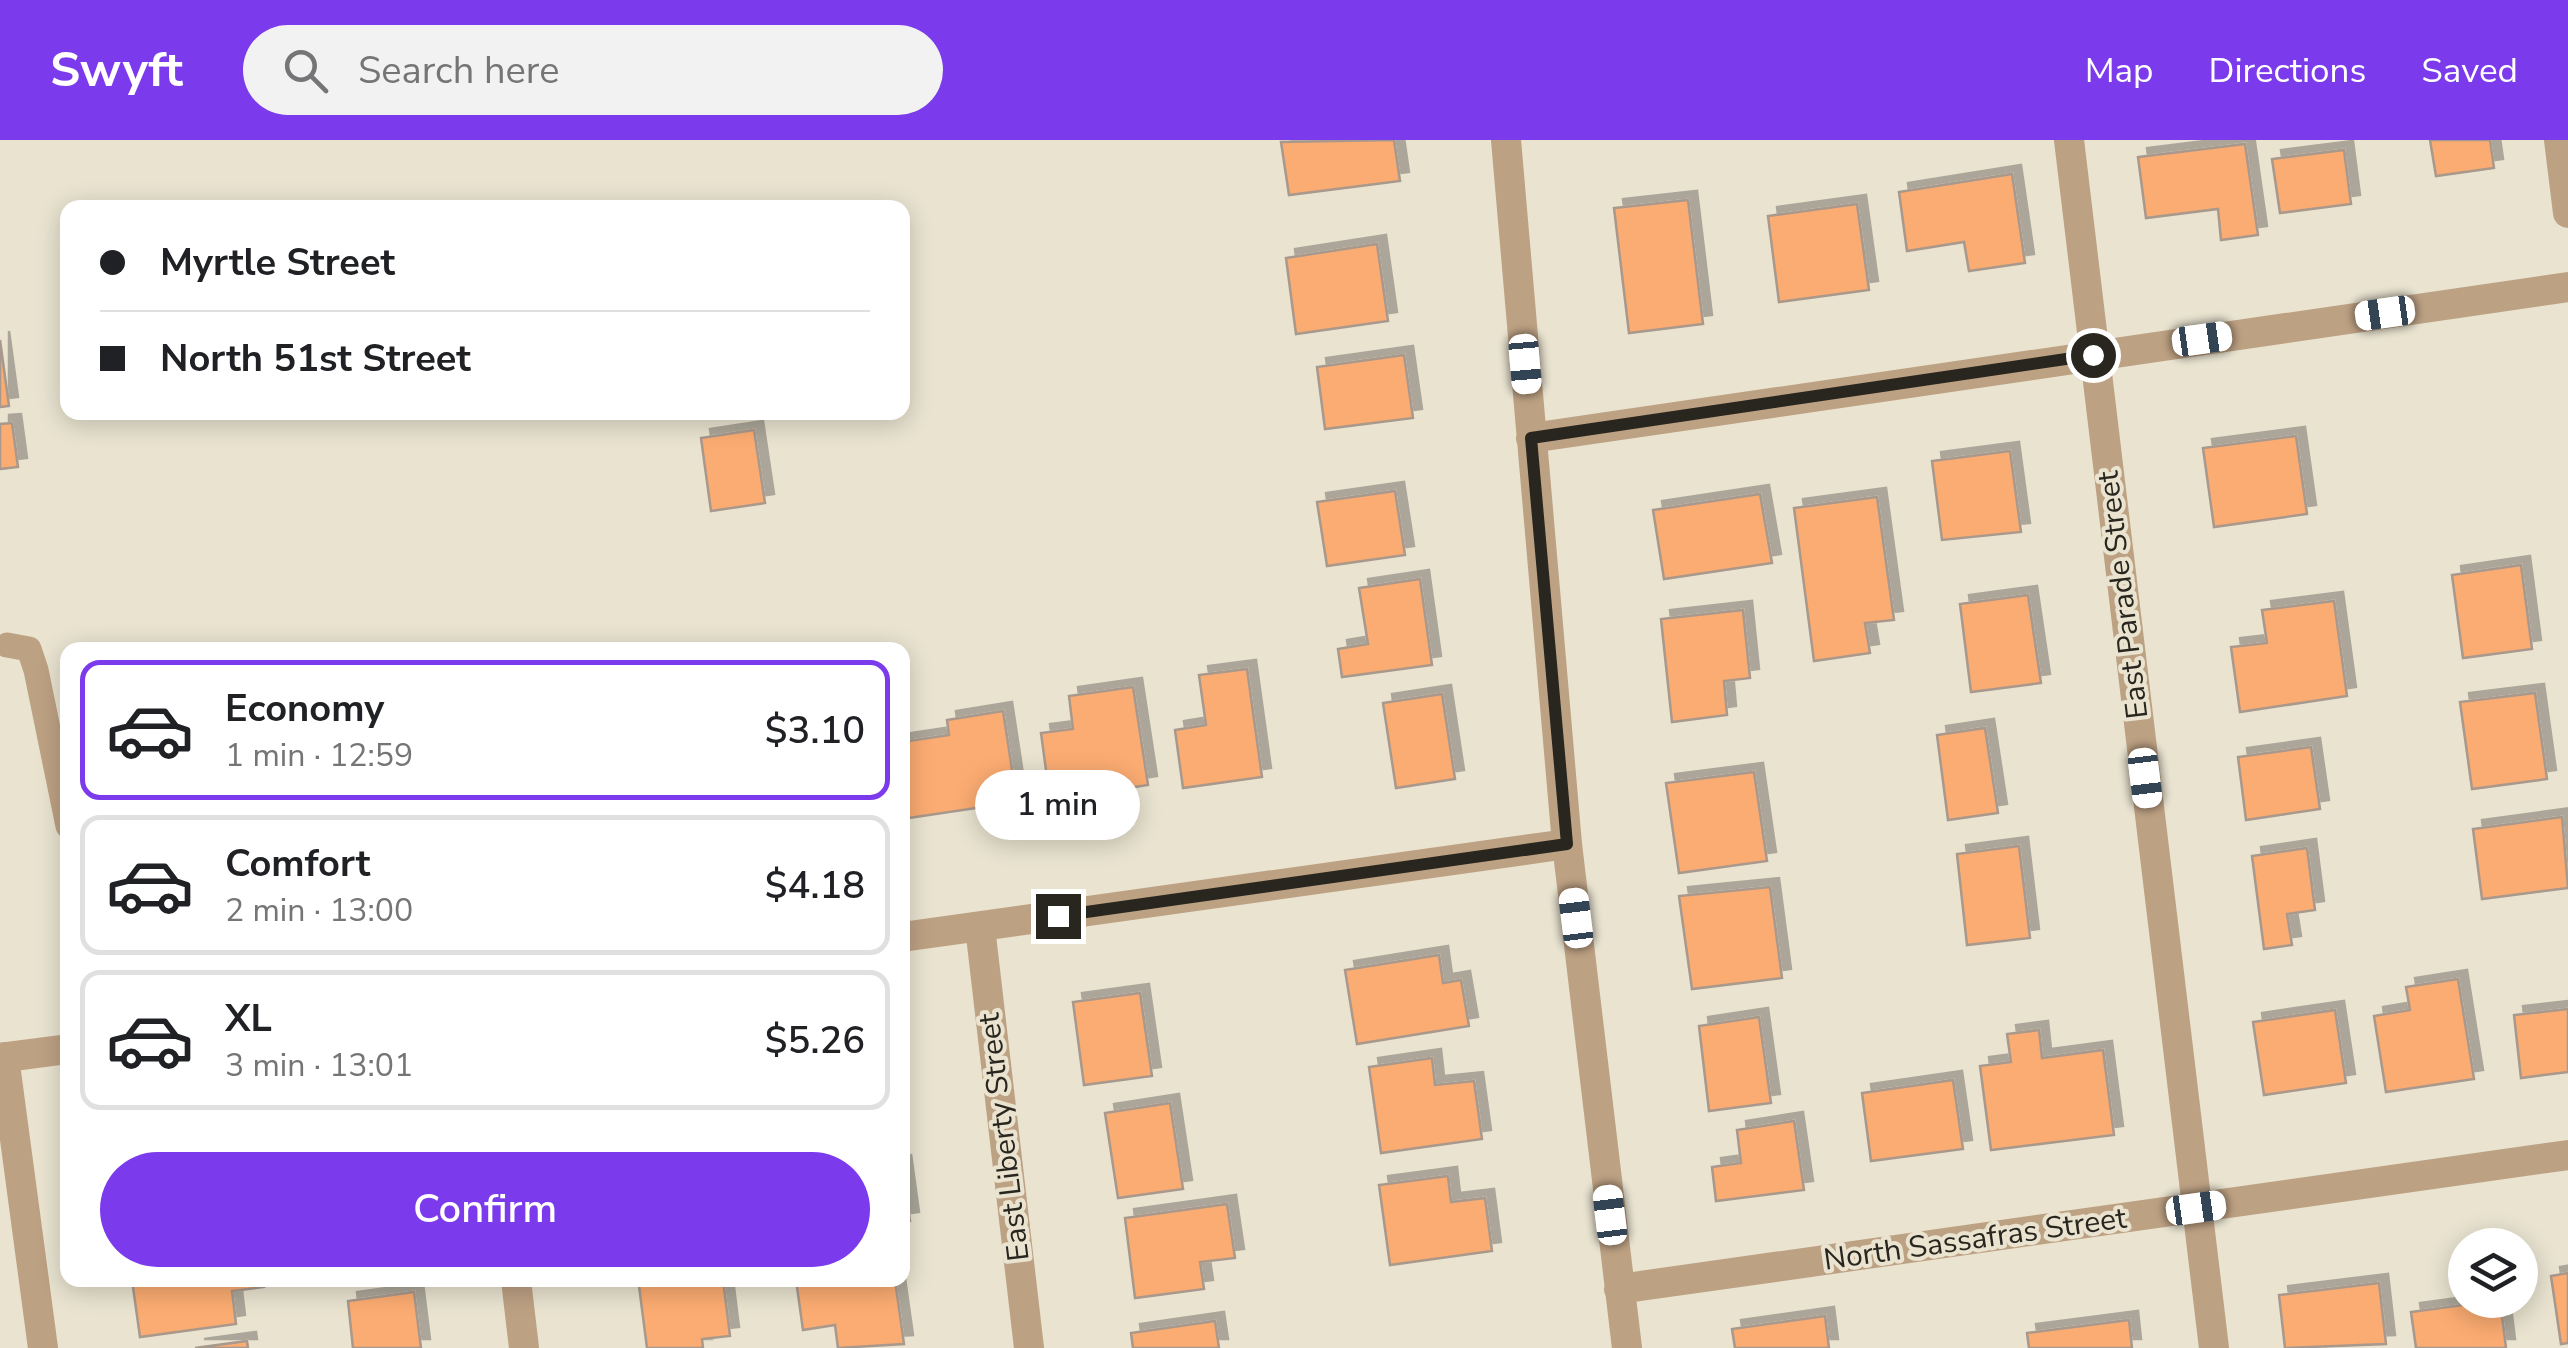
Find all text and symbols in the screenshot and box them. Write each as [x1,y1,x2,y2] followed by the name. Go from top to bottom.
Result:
[243,25,943,115] search box
[50,37,183,103] text: Swyft
[278,43,333,98] icon: search
[358,45,559,96] text: Search here
[2085,47,2154,94] text: Map
[2209,47,2366,94] text: Directions
[2421,47,2518,94] text: Saved
[160,237,395,288] text: Myrtle Street
[2353,294,2417,332] car
[2170,320,2234,358] car
[160,333,471,384] text: North 51st Street
[1507,333,1543,395] car
[2071,333,2116,378] route start
[2087,468,2159,721] street label: East Parade Street
[225,683,384,734] text: Economy
[105,685,195,775] icon: car
[765,705,865,756] text: $3.10
[225,734,413,777] text: 1 min · 12:59
[2126,746,2164,810] car
[976,771,1140,841] callout: 1 min
[1017,783,1098,826] text: 1 min
[225,838,370,889] text: Comfort
[105,840,195,930] icon: car
[765,860,865,911] text: $4.18
[1557,886,1595,950] car
[225,889,413,932] text: 2 min · 13:00
[1036,894,1081,939] route end
[225,993,272,1044] text: XL
[105,995,195,1085] icon: car
[968,1010,1040,1263] street label: East Liberty Street
[765,1015,865,1066] text: $5.26
[225,1044,413,1087] text: 3 min · 13:01
[100,1152,870,1267] button: Confirm
[1591,1183,1629,1247] car
[2164,1189,2228,1227] car
[1821,1197,2129,1281] street label: North Sassafras Street
[2448,1228,2538,1318] map controls
[2448,1228,2538,1318] button: layers

